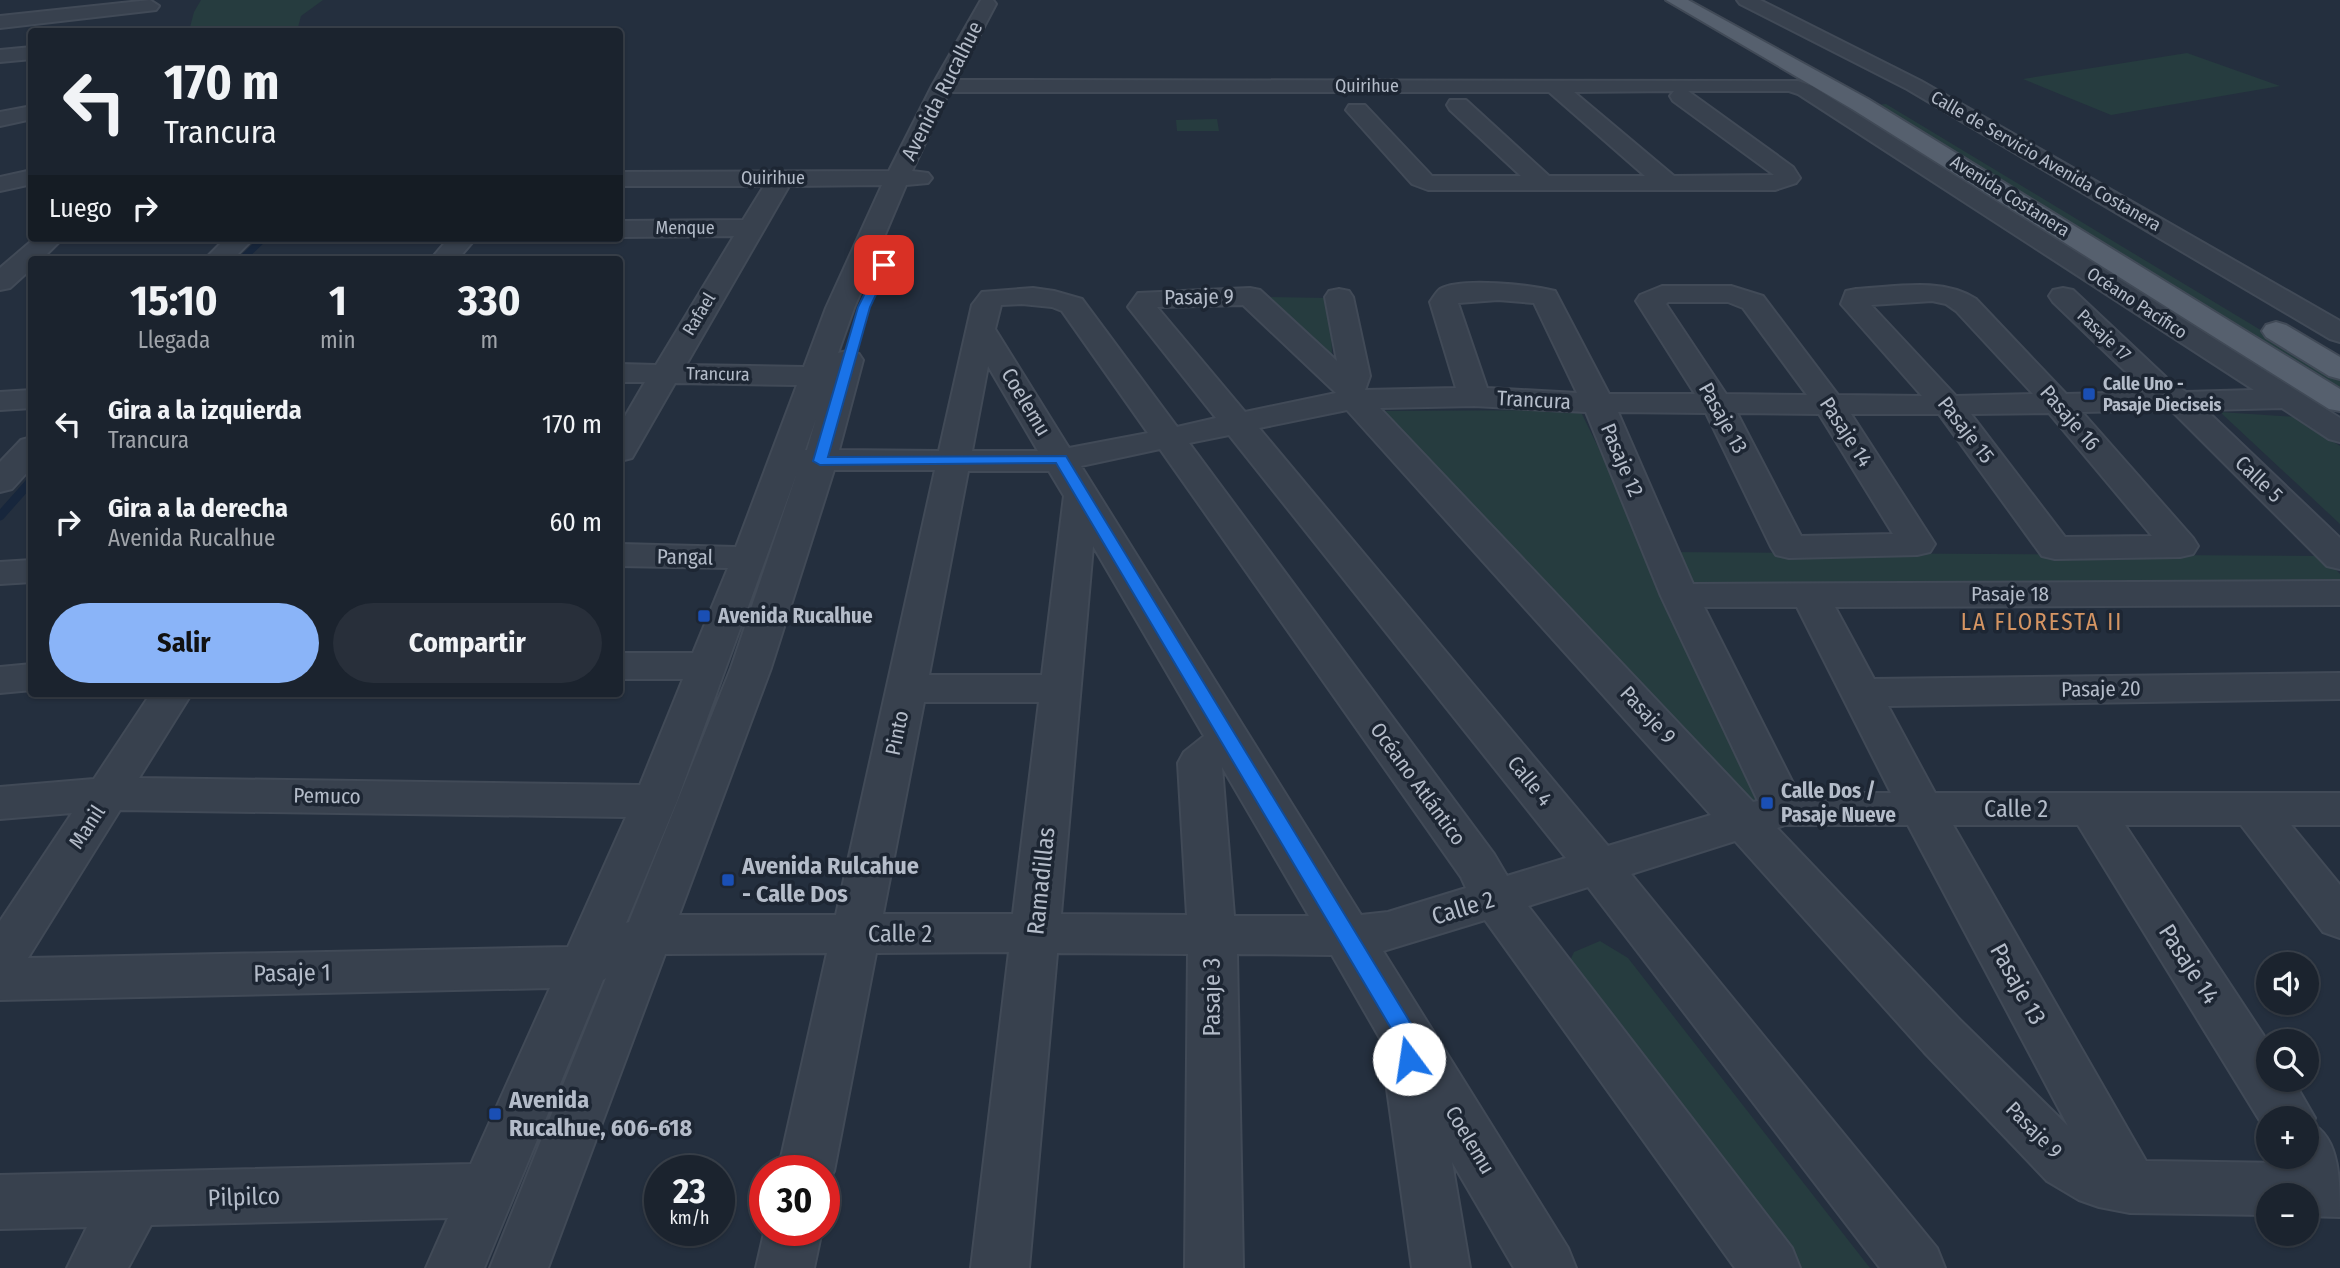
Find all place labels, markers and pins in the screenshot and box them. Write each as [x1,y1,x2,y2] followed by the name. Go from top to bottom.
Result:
[854,235,914,295] pin
[2103,373,2222,416] place label: Calle Uno - Pasaje Dieciseis
[2081,386,2097,402] marker: Calle Uno - Pasaje Dieciseis
[717,603,873,629] place label: Avenida Rucalhue
[696,608,712,624] marker: Avenida Rucalhue
[1781,778,1896,828] place label: Calle Dos / Pasaje Nueve
[1759,795,1775,811] marker: Calle Dos / Pasaje Nueve
[741,852,919,908] place label: Avenida Rulcahue - Calle Dos
[720,872,736,888] marker: Avenida Rulcahue - Calle Dos
[508,1086,692,1142] place label: Avenida Rucalhue, 606-618
[487,1106,503,1122] marker: Avenida Rucalhue, 606-618

